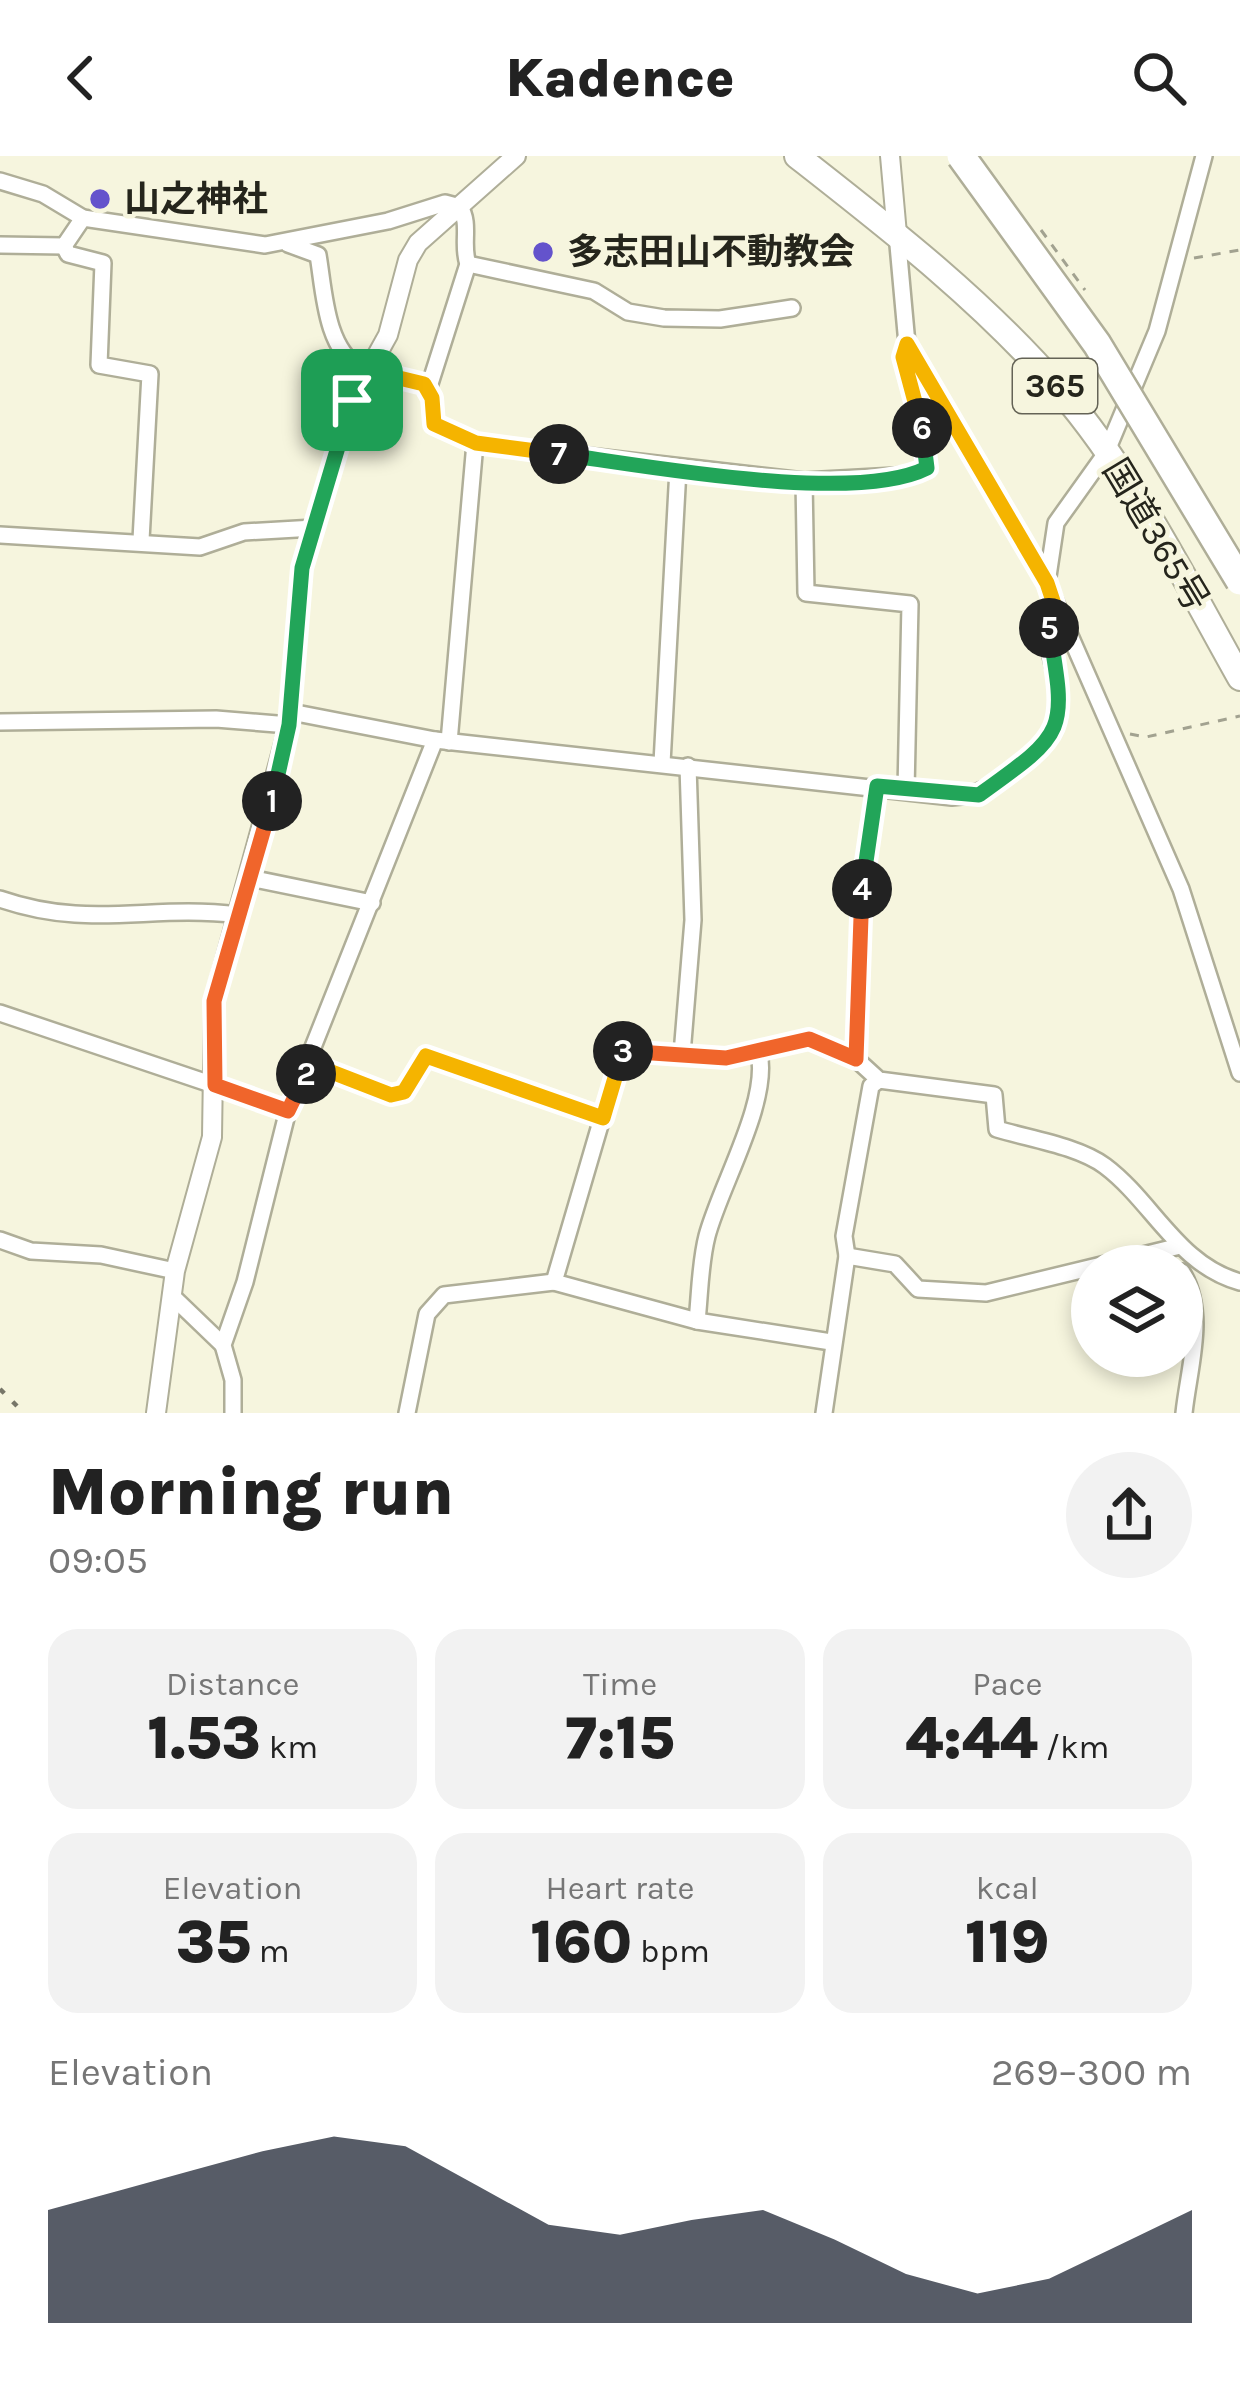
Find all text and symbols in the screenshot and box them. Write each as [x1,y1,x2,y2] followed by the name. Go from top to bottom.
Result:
[48,45,114,111] icon: back
[1126,45,1192,111] icon: search
[505,46,735,110] text: Kadence
[124,178,268,220] place label: 山之神社
[87,186,113,212] marker: 山之神社
[567,231,855,273] place label: 多志田山不動教会
[530,239,556,265] marker: 多志田山不動教会
[301,349,403,451] pin
[1013,359,1097,413] road number: 365
[319,367,385,433] icon: arrive
[892,398,952,458] pin: 6
[912,409,932,447] text: 6
[529,424,589,484] pin: 7
[551,435,567,473] text: 7
[1094,451,1218,619] street label: 国道365号
[1019,598,1079,658] pin: 5
[1039,609,1059,647] text: 5
[242,771,302,831] pin: 1
[266,782,278,820] text: 1
[832,859,892,919] pin: 4
[852,870,872,908] text: 4
[593,1021,653,1081] pin: 3
[613,1032,633,1070] text: 3
[276,1044,336,1104] pin: 2
[296,1055,316,1093] text: 2
[1071,1245,1203,1377] map controls
[1071,1245,1203,1377] button: layers
[1066,1452,1192,1578] button: share
[48,1453,454,1531] text: Morning run
[48,1537,148,1583] text: 09:05
[166,1665,299,1703] text: Distance
[583,1665,657,1703] text: Time
[972,1665,1043,1703] text: Pace
[147,1703,261,1773] text: 1.53
[565,1703,675,1773] text: 7:15
[905,1703,1038,1773] text: 4:44
[261,1728,318,1766] text: km
[1038,1728,1109,1766] text: /km
[163,1869,303,1907] text: Elevation
[546,1869,694,1907] text: Heart rate
[976,1869,1039,1907] text: kcal
[176,1907,251,1977] text: 35
[530,1907,632,1977] text: 160
[965,1907,1050,1977] text: 119
[251,1932,290,1970] text: m
[632,1932,710,1970] text: bpm
[48,2049,213,2095] text: Elevation
[991,2049,1192,2095] text: 269–300 m

